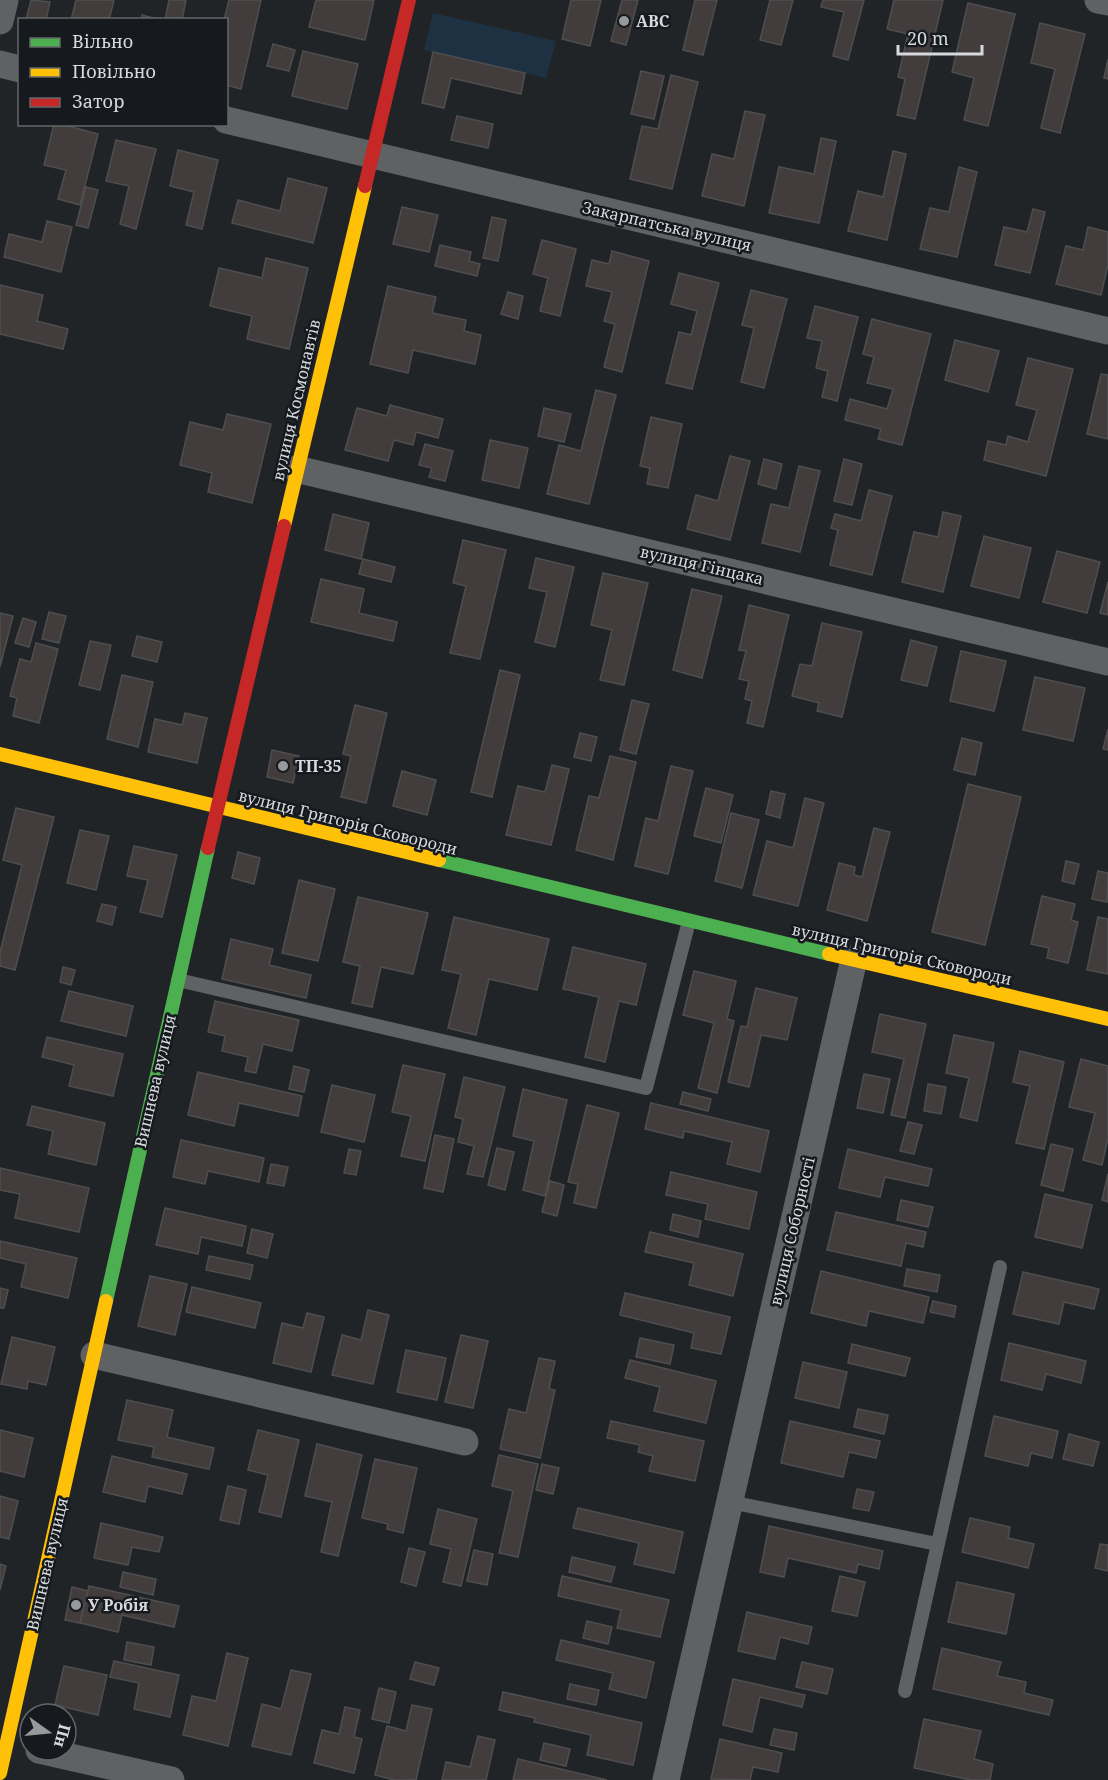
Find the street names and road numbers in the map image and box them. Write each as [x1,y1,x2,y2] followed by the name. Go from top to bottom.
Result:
[580,196,754,256] street label: Закарпатська вулиця
[267,317,325,483] street label: вулиця Космонавтів
[638,540,766,590] street label: вулиця Гінцака
[236,784,460,860] street label: вулиця Григорія Сковороди
[790,918,1014,990] street label: вулиця Григорія Сковороди
[129,1012,181,1150] street label: Вишнева вулиця
[764,1154,820,1308] street label: вулиця Соборності
[21,1495,73,1633] street label: Вишнева вулиця

